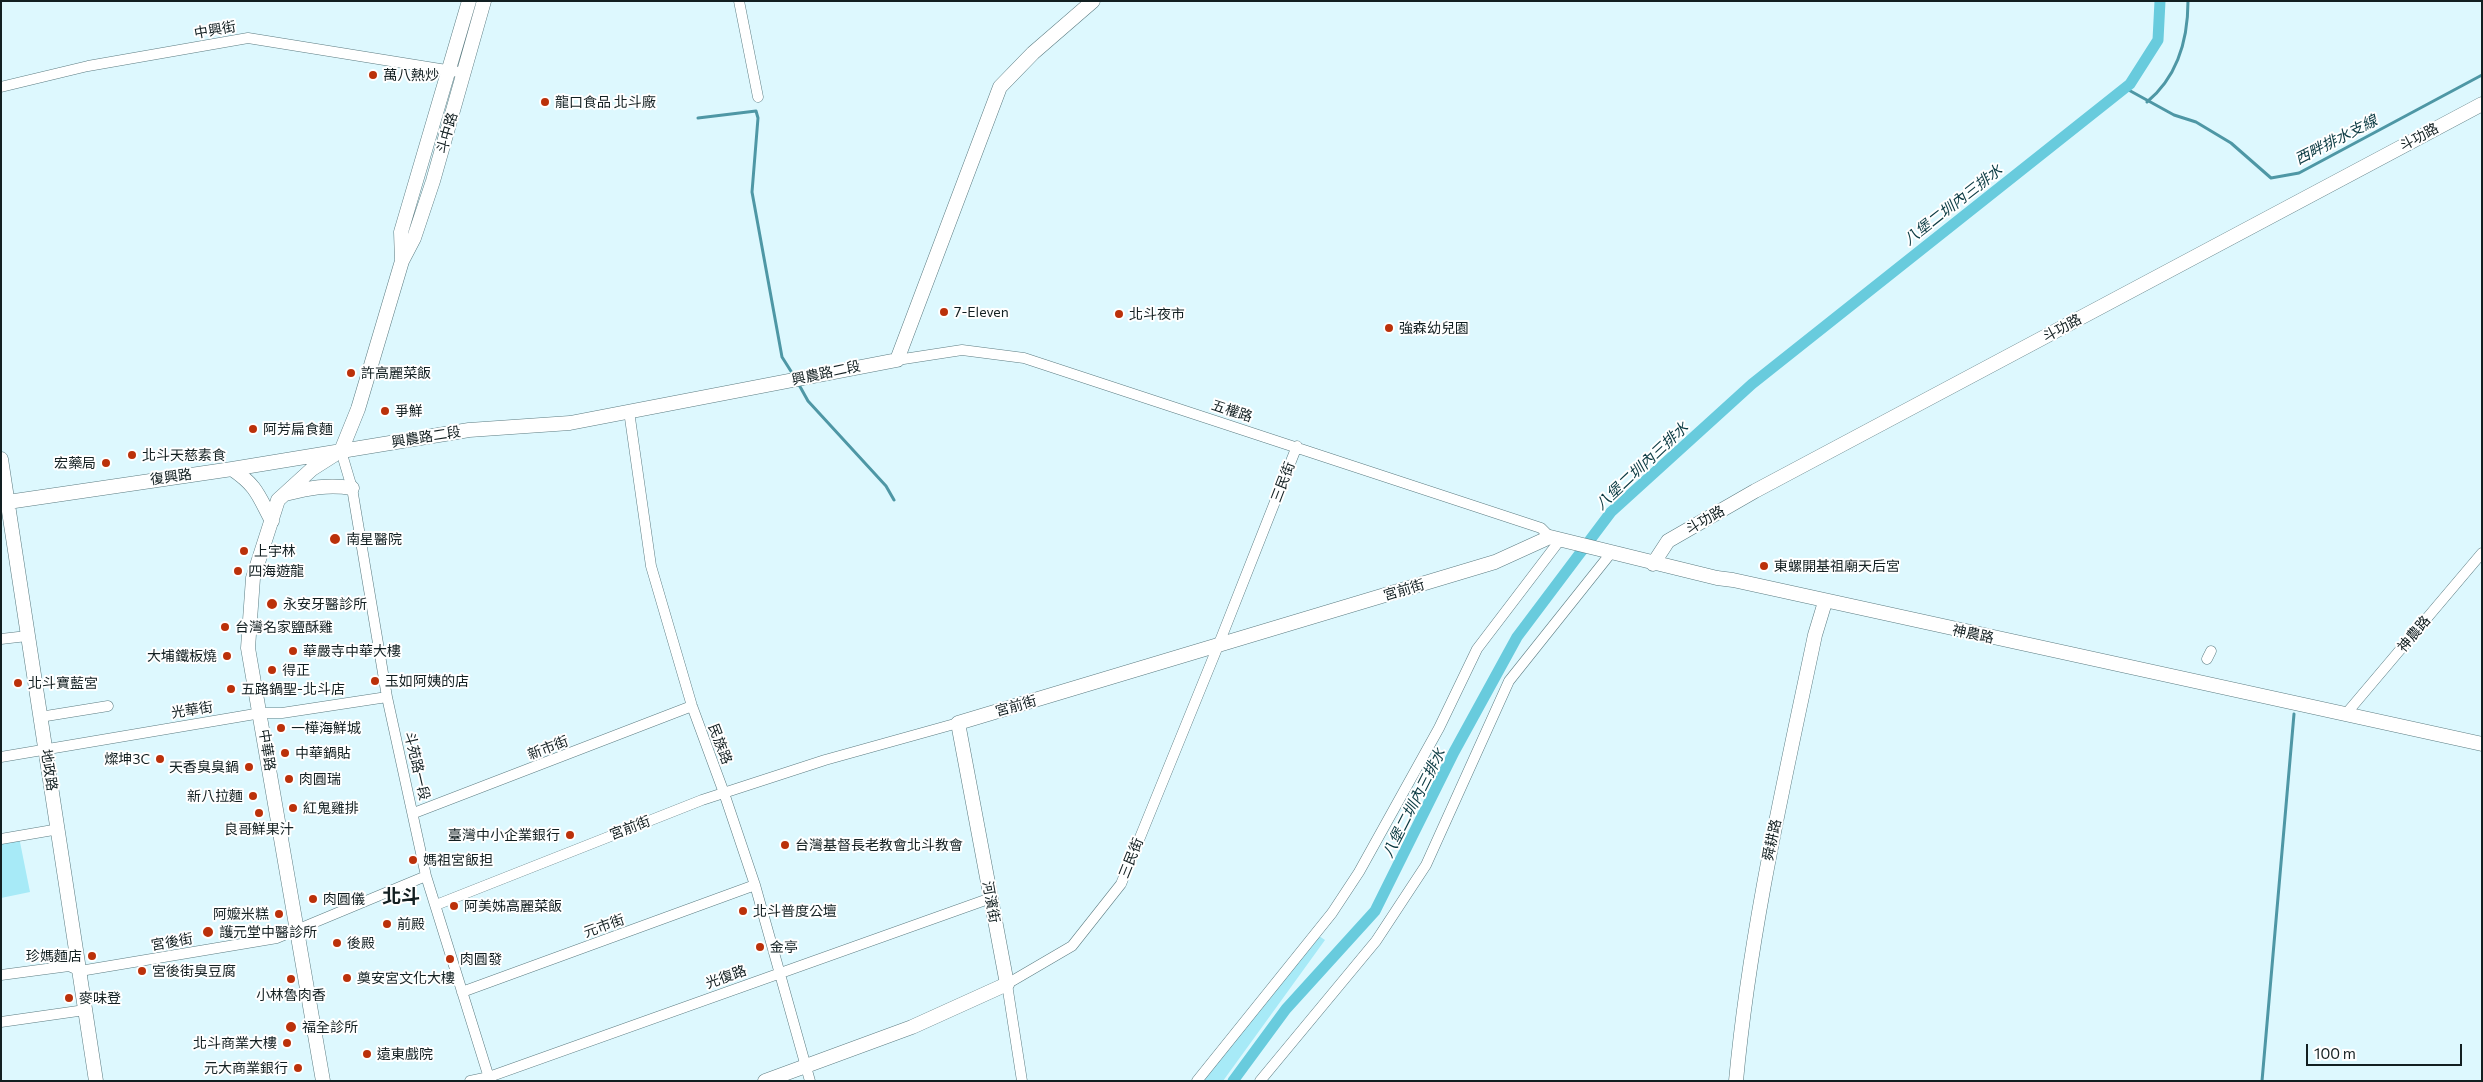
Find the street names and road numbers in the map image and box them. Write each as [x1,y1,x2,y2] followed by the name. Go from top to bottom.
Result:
[193,18,237,42] street label: 中興街
[433,110,461,156] street label: 斗中路
[2397,120,2441,154] street label: 斗功路
[2040,311,2084,345] street label: 斗功路
[790,358,862,388] street label: 興農路二段
[1209,397,1255,425] street label: 五權路
[390,423,462,451] street label: 興農路二段
[1268,459,1298,505] street label: 三民街
[149,466,193,488] street label: 復興路
[1683,502,1727,538] street label: 斗功路
[1381,576,1427,604] street label: 宮前街
[2394,613,2434,655] street label: 神農路
[1951,621,1995,647] street label: 神農路
[993,692,1039,720] street label: 宮前街
[170,698,214,722] street label: 光華街
[705,721,735,767] street label: 民族路
[255,728,279,772] street label: 中華路
[401,730,433,802] street label: 斗苑路一段
[525,733,571,763] street label: 新市街
[37,748,61,792] street label: 地政路
[607,813,653,843] street label: 宮前街
[1759,818,1785,862] street label: 舜耕路
[1115,835,1147,881] street label: 三民街
[979,880,1003,924] street label: 河濱街
[581,911,627,941] street label: 元市街
[150,930,194,954] street label: 宮後街
[703,962,749,992] street label: 光復路

